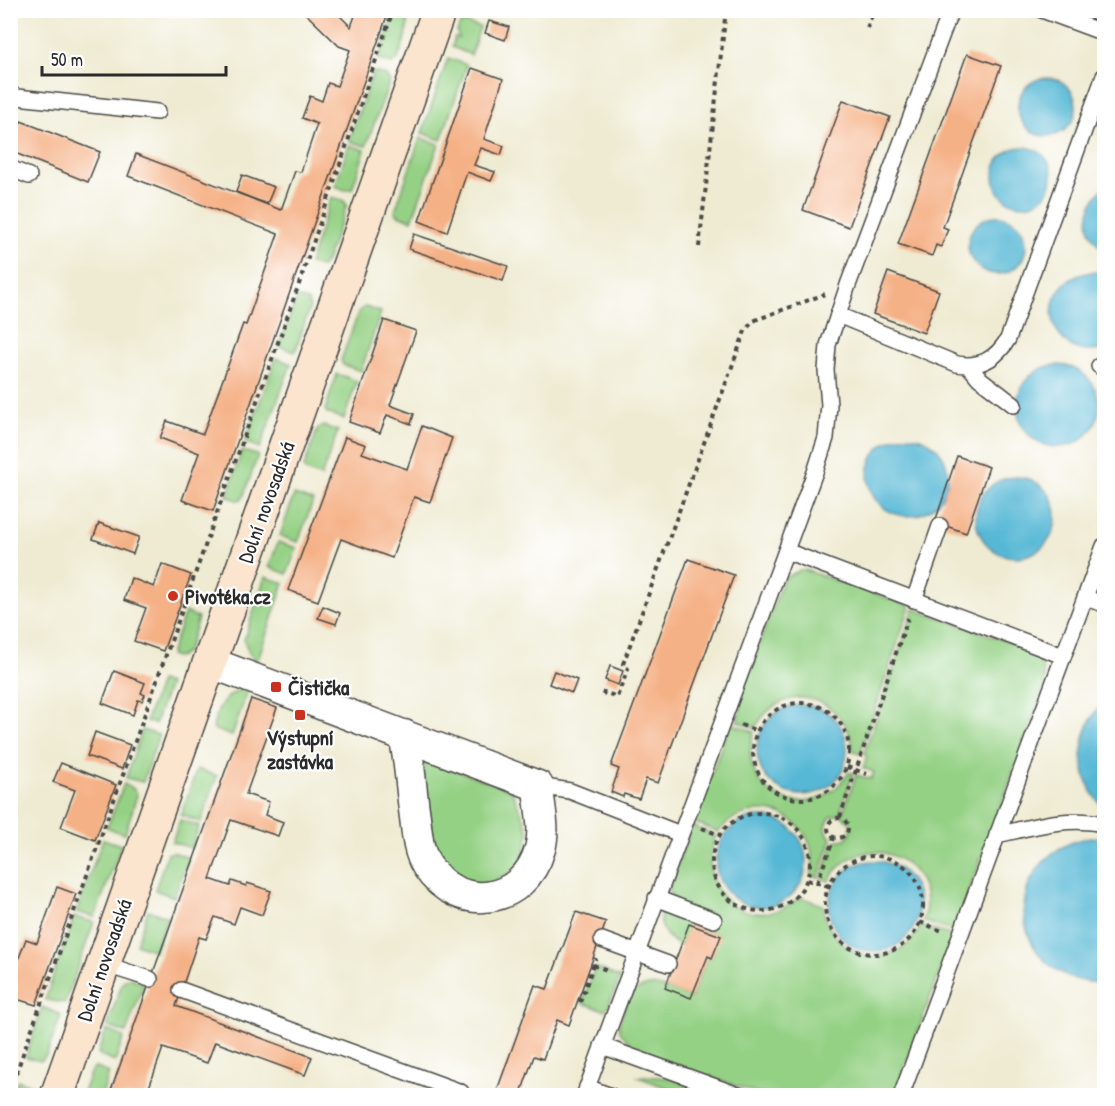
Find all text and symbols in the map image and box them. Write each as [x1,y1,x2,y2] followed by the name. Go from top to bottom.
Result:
[42,39,226,77] scale bar
[51,47,83,72] text: 50 m
[231,437,301,567] street label: Dolní novosadská
[185,582,271,611] place label: Pivotéka.cz
[166,589,180,603] marker: Pivotéka.cz
[288,673,350,702] place label: Čistička
[269,680,283,694] marker: Čistička
[293,708,307,722] marker: Výstupní zastávka
[266,723,334,776] place label: Výstupní zastávka
[70,895,138,1025] street label: Dolní novosadská

